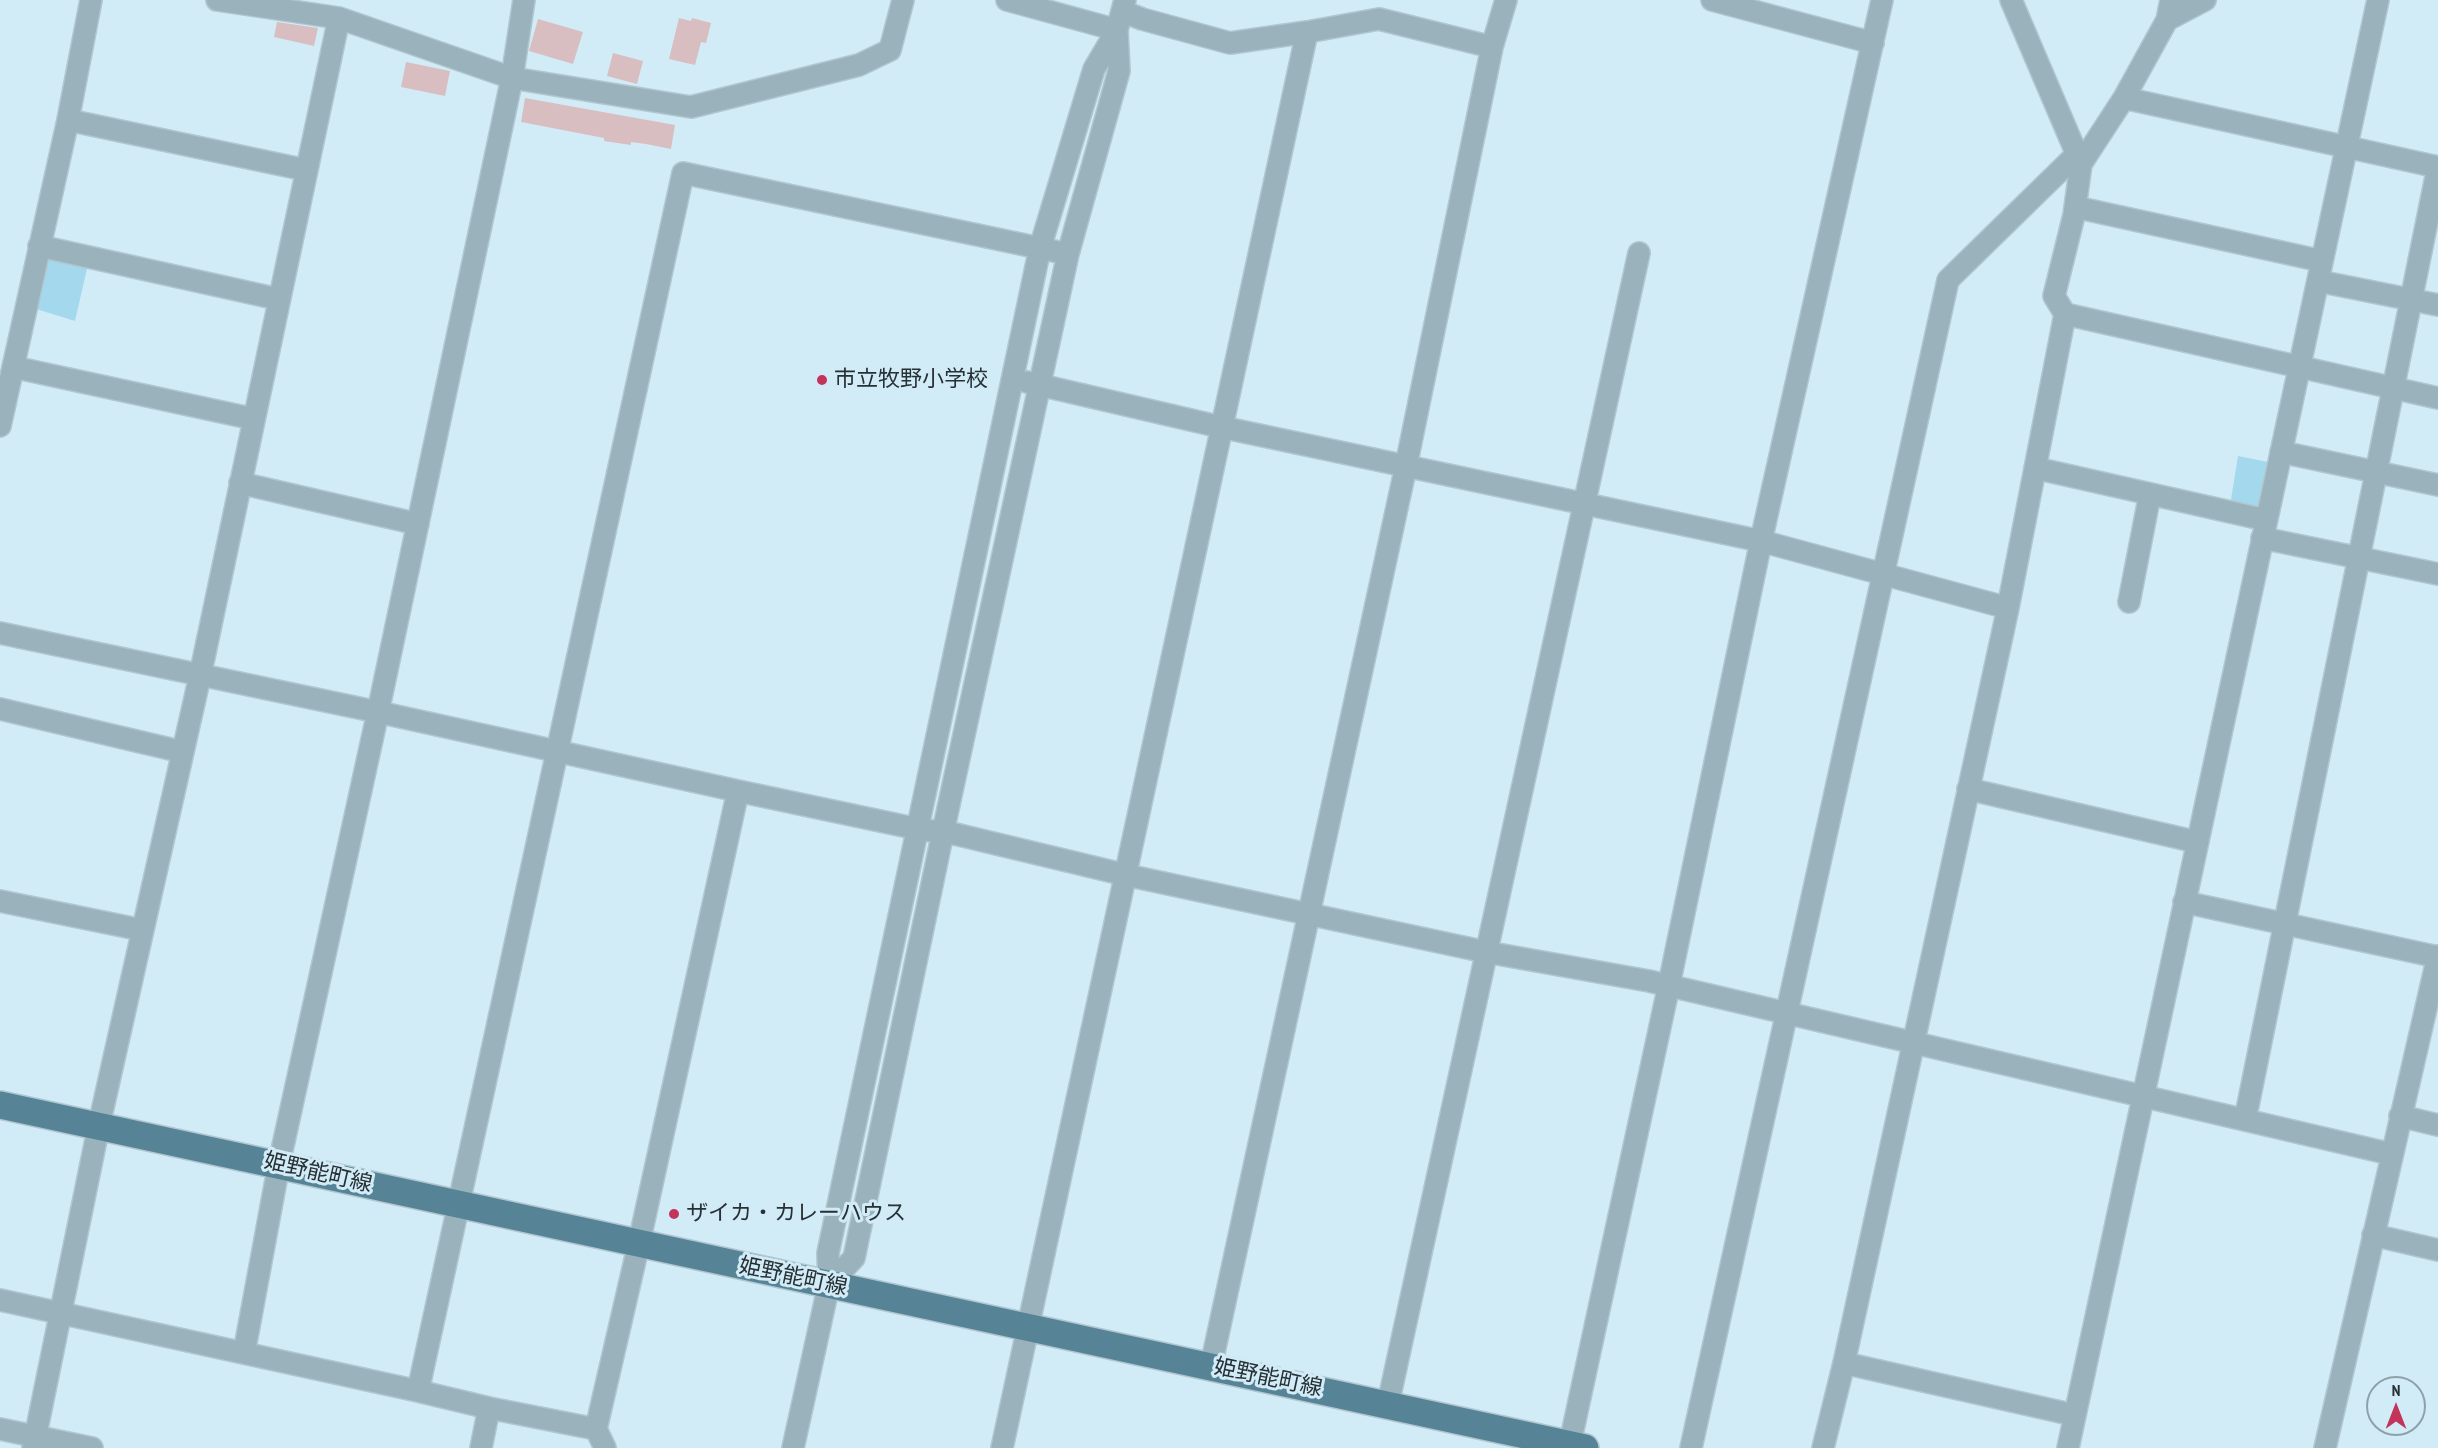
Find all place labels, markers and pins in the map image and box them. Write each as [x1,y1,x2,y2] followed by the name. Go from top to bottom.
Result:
[834,367,988,393] place label: 市立牧野小学校
[815,373,829,387] marker: 市立牧野小学校
[686,1201,906,1227] place label: ザイカ・カレーハウス
[667,1207,681,1221] marker: ザイカ・カレーハウス

